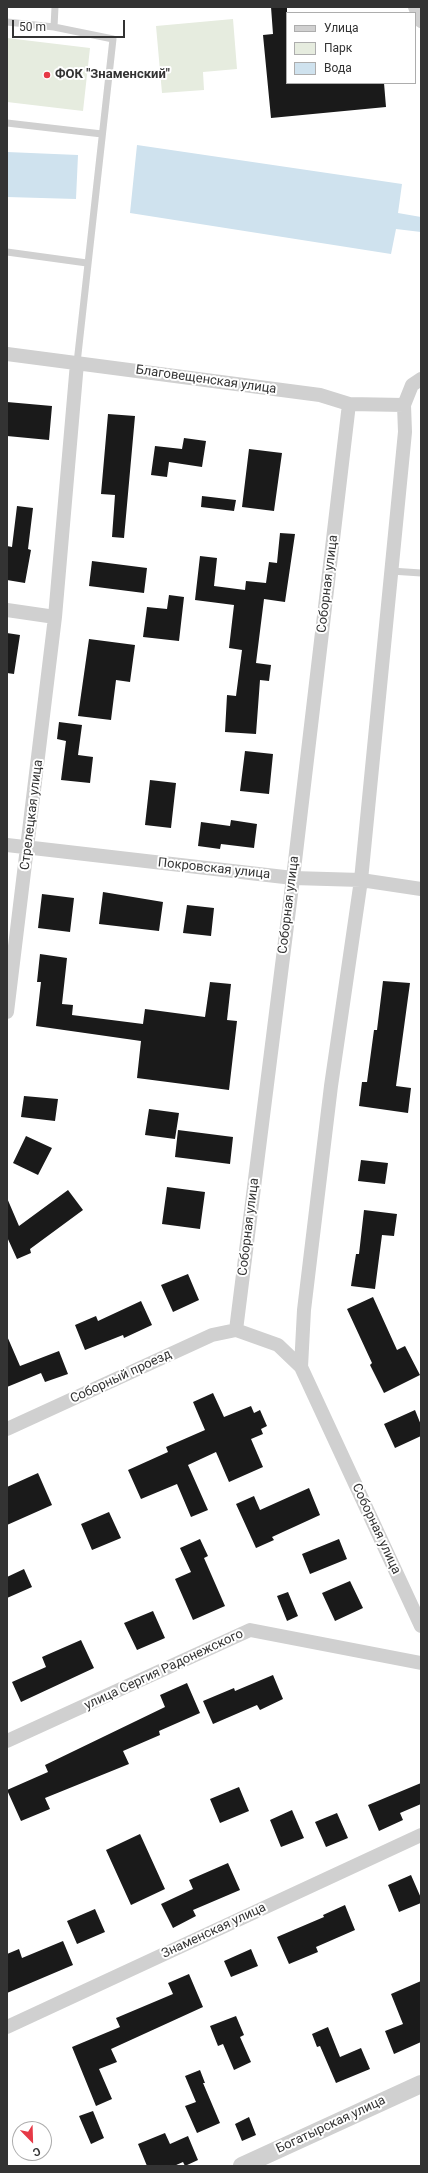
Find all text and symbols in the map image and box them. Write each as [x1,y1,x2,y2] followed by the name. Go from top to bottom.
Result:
[14,12,127,38] scale bar
[286,12,416,84] legend
[19,20,46,34] text: 50 m
[324,21,359,35] text: Улица
[324,41,352,55] text: Парк
[324,61,352,75] text: Вода
[55,67,170,83] place label: ФОК "Знаменский"
[42,70,52,80] marker: ФОК "Знаменский"
[135,362,277,398] street label: Благовещенская улица
[314,534,342,634] street label: Соборная улица
[17,759,47,871] street label: Стрелецкая улица
[157,855,271,883] street label: Покровская улица
[275,855,303,955] street label: Соборная улица
[235,1177,263,1277] street label: Соборная улица
[68,1347,174,1407] street label: Соборный проезд
[348,1481,404,1577] street label: Соборная улица
[82,1626,246,1714] street label: улица Сергия Радонежского
[159,1900,269,1962] street label: Знаменская улица
[274,2093,388,2157] street label: Богатырская улица
[12,2121,52,2161] north arrow
[31,2144,42,2159] text: С

